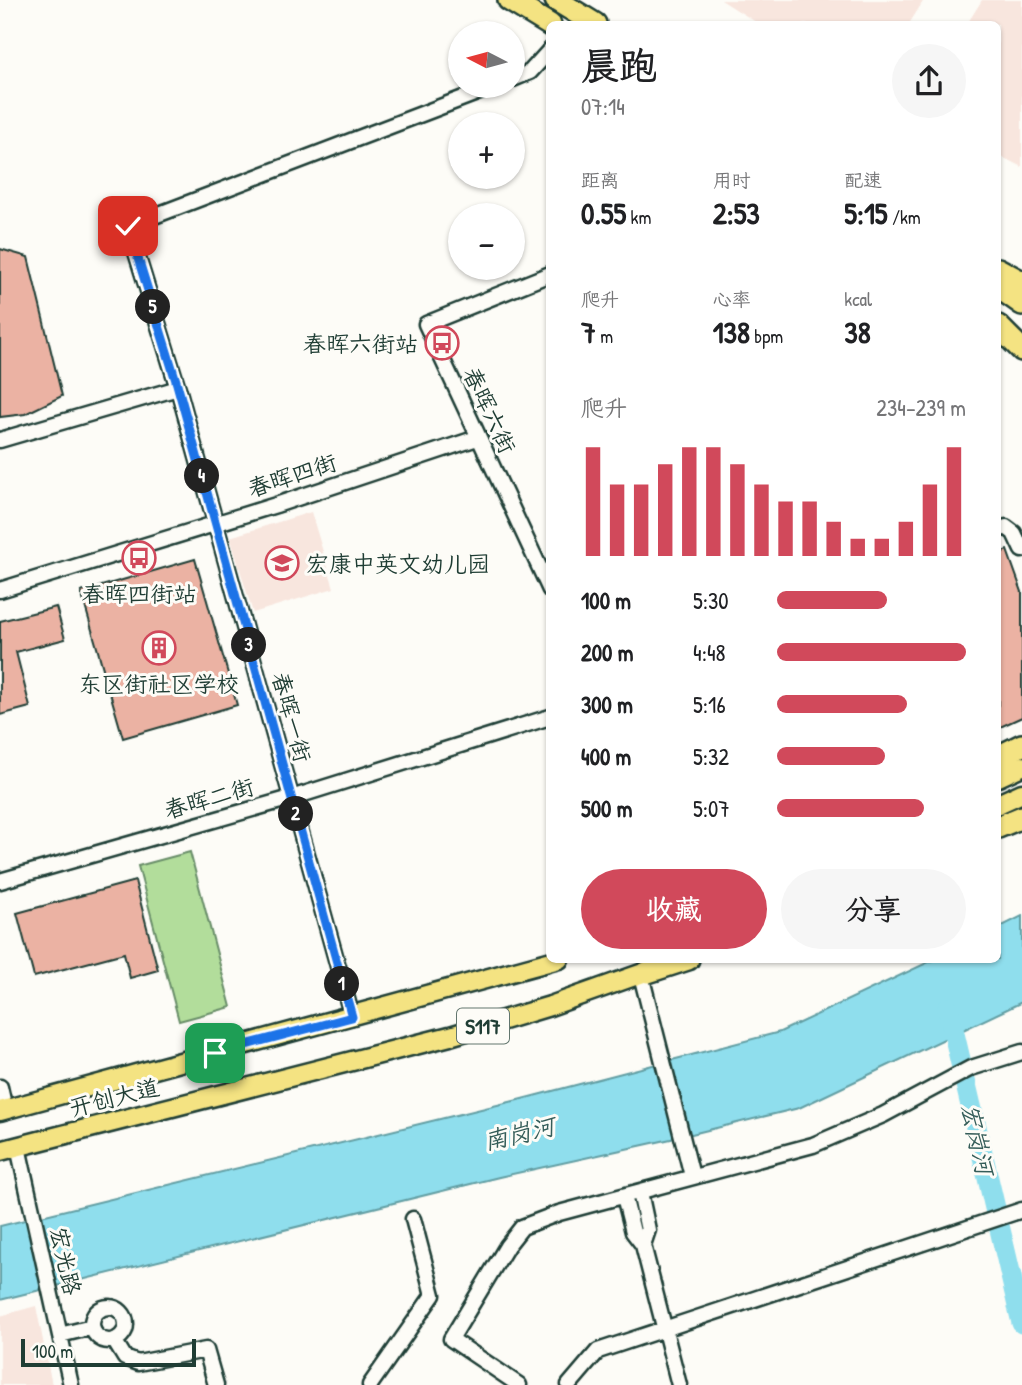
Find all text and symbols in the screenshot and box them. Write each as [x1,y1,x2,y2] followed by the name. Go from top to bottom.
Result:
[448,21,525,98] north arrow
[448,21,525,280] map controls
[581,39,657,91] text: 晨跑
[892,44,966,118] button: share
[581,91,625,122] text: 07:14
[448,112,525,189] button: +
[581,167,619,193] text: 距离
[713,167,751,193] text: 用时
[844,167,882,193] text: 配速
[581,193,626,233] text: 0.55
[713,193,760,233] text: 2:53
[844,193,888,233] text: 5:15
[98,196,158,256] pin
[448,203,525,280] button: −
[626,204,651,230] text: km
[888,204,921,230] text: /km
[109,207,147,245] icon: check
[581,286,619,312] text: 爬升
[713,286,751,312] text: 心率
[844,286,872,312] text: kcal
[136,290,170,324] pin: 5
[148,293,157,319] text: 5
[581,312,596,352] text: 7
[713,312,750,352] text: 138
[844,312,871,352] text: 38
[596,323,613,349] text: m
[750,323,783,349] text: bpm
[423,324,461,362] bus stop icon: 春晖六街站
[303,328,418,359] place label: 春晖六街站
[457,362,523,458] street label: 春晖六街
[581,392,627,423] text: 爬升
[876,392,966,423] text: 234–239 m
[243,446,341,504] street label: 春晖四街
[184,458,220,494] pin: 4
[198,462,205,488] text: 4
[120,539,158,577] bus stop icon: 春晖四街站
[263,544,301,582] school or university icon: 宏康中英文幼儿园
[306,548,490,579] place label: 宏康中英文幼儿园
[82,578,197,609] place label: 春晖四街站
[581,585,631,616] text: 100 m
[693,585,729,616] text: 5:30
[232,628,266,662] pin: 3
[140,629,178,667] building icon: 东区街社区学校
[244,631,253,657] text: 3
[581,637,633,668] text: 200 m
[693,637,726,668] text: 4:48
[79,668,240,699] place label: 东区街社区学校
[265,669,319,765] street label: 春晖一街
[581,689,633,720] text: 300 m
[693,689,726,720] text: 5:16
[581,741,631,772] text: 400 m
[693,741,729,772] text: 5:32
[161,770,257,826] street label: 春晖二街
[581,793,632,824] text: 500 m
[693,793,730,824] text: 5:07
[278,796,314,832] pin: 2
[291,800,300,826] text: 2
[581,869,767,949] button: 收藏
[781,869,966,949] button: 分享
[324,967,360,1002] pin: 1
[338,970,345,996] text: 1
[457,1009,509,1044] road number: S117
[185,1023,245,1083] pin
[196,1034,234,1072] icon: arrive
[66,1071,162,1123] street label: 开创大道
[954,1100,1003,1182] water label: 宏岗河
[480,1108,562,1157] water label: 南岗河
[43,1224,89,1298] street label: 宏光路
[21,1336,196,1368] scale bar
[32,1338,73,1364] text: 100 m

